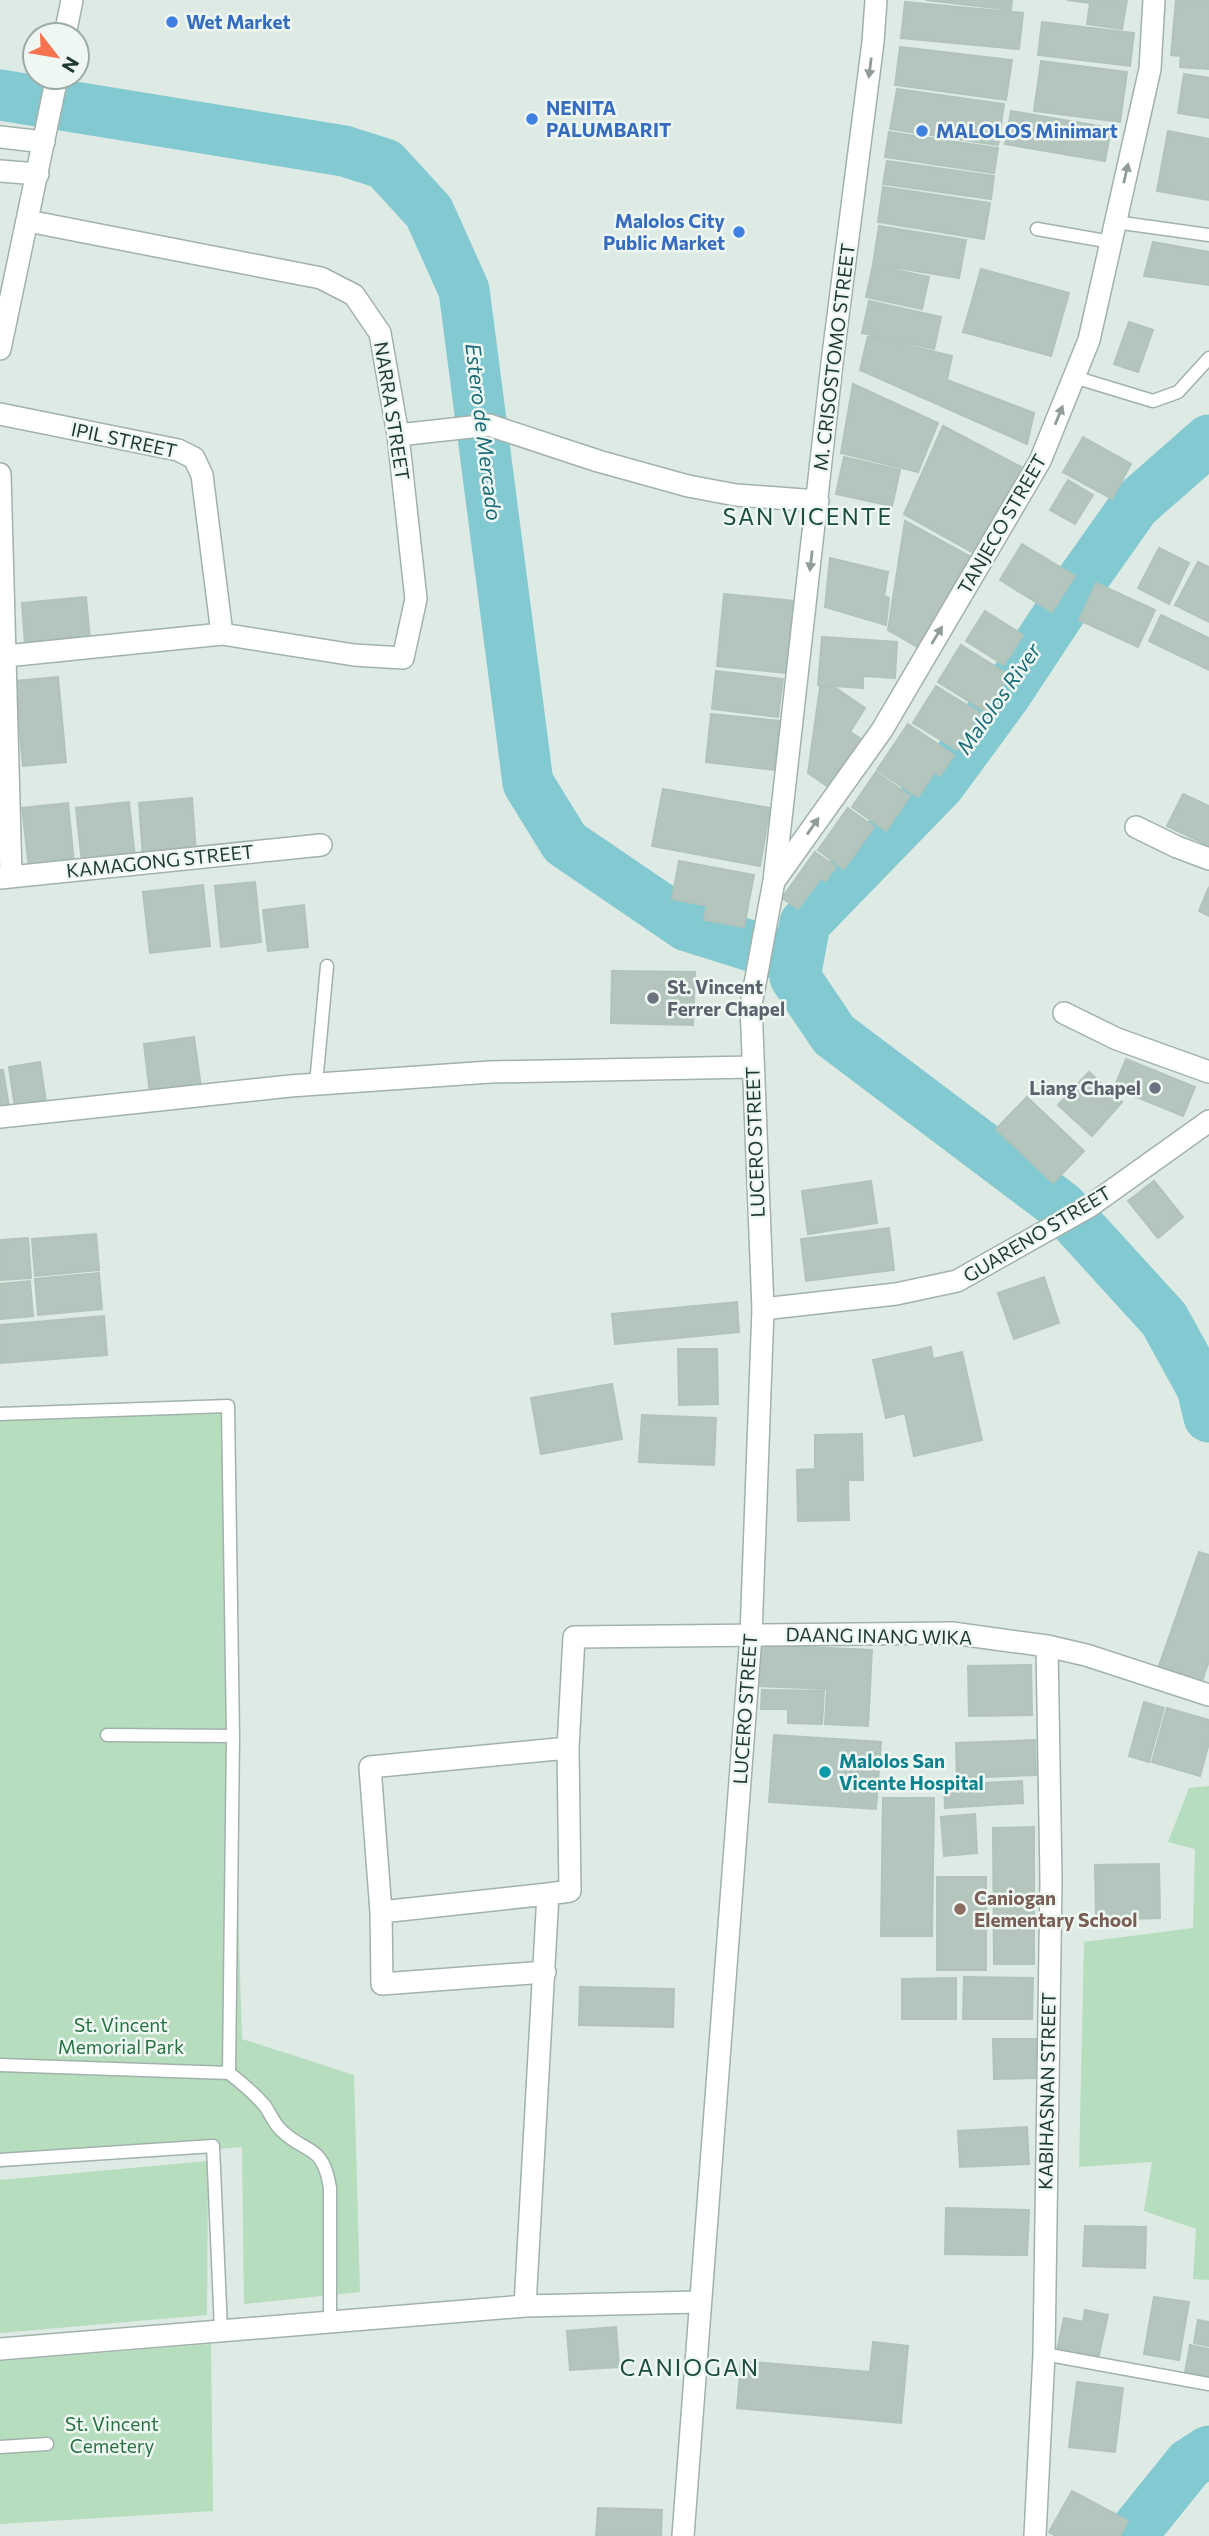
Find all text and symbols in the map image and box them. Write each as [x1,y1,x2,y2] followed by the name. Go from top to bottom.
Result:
[186,10,291,33] place label: Wet Market
[164,14,180,30] marker: Wet Market
[21,21,91,91] north arrow
[57,53,85,77] text: N
[864,57,875,79] one-way arrow
[546,96,671,141] place label: NENITA PALUMBARIT
[524,111,540,127] marker: NENITA PALUMBARIT
[936,119,1118,142] place label: MALOLOS Minimart
[914,123,930,139] marker: MALOLOS Minimart
[1121,162,1132,184] one-way arrow
[603,209,726,254] place label: Malolos City Public Market
[731,224,747,240] marker: Malolos City Public Market
[808,242,859,472] street label: M. CRISOSTOMO STREET
[370,340,415,482] street label: NARRA STREET
[461,342,508,522] water label: Estero de Mercado
[1053,405,1064,426] one-way arrow
[69,417,179,462] street label: IPIL STREET
[952,450,1051,598] street label: TANJECO STREET
[723,502,893,530] district label: SAN VICENTE
[805,551,816,573] one-way arrow
[931,626,944,645] one-way arrow
[950,637,1045,758] water label: Malolos River
[806,817,820,835] one-way arrow
[65,839,255,882] street label: KAMAGONG STREET
[667,975,785,1020] place label: St. Vincent Ferrer Chapel
[645,990,661,1006] marker: St. Vincent Ferrer Chapel
[740,1066,769,1218] street label: LUCERO STREET
[1029,1076,1141,1099] place label: Liang Chapel
[1147,1080,1163,1096] marker: Liang Chapel
[959,1180,1115,1287] street label: GUARENO STREET
[785,1622,973,1649] street label: DAANG INANG WIKA
[728,1633,761,1785] street label: LUCERO STREET
[839,1749,984,1794] place label: Malolos San Vicente Hospital
[817,1764,833,1780] marker: Malolos San Vicente Hospital
[974,1886,1138,1931] place label: Caniogan Elementary School
[952,1901,968,1917] marker: Caniogan Elementary School
[1033,1992,1060,2190] street label: KABIHASNAN STREET
[58,2013,184,2058] park label: St. Vincent Memorial Park
[620,2353,760,2381] district label: CANIOGAN
[65,2412,159,2457] park label: St. Vincent Cemetery

